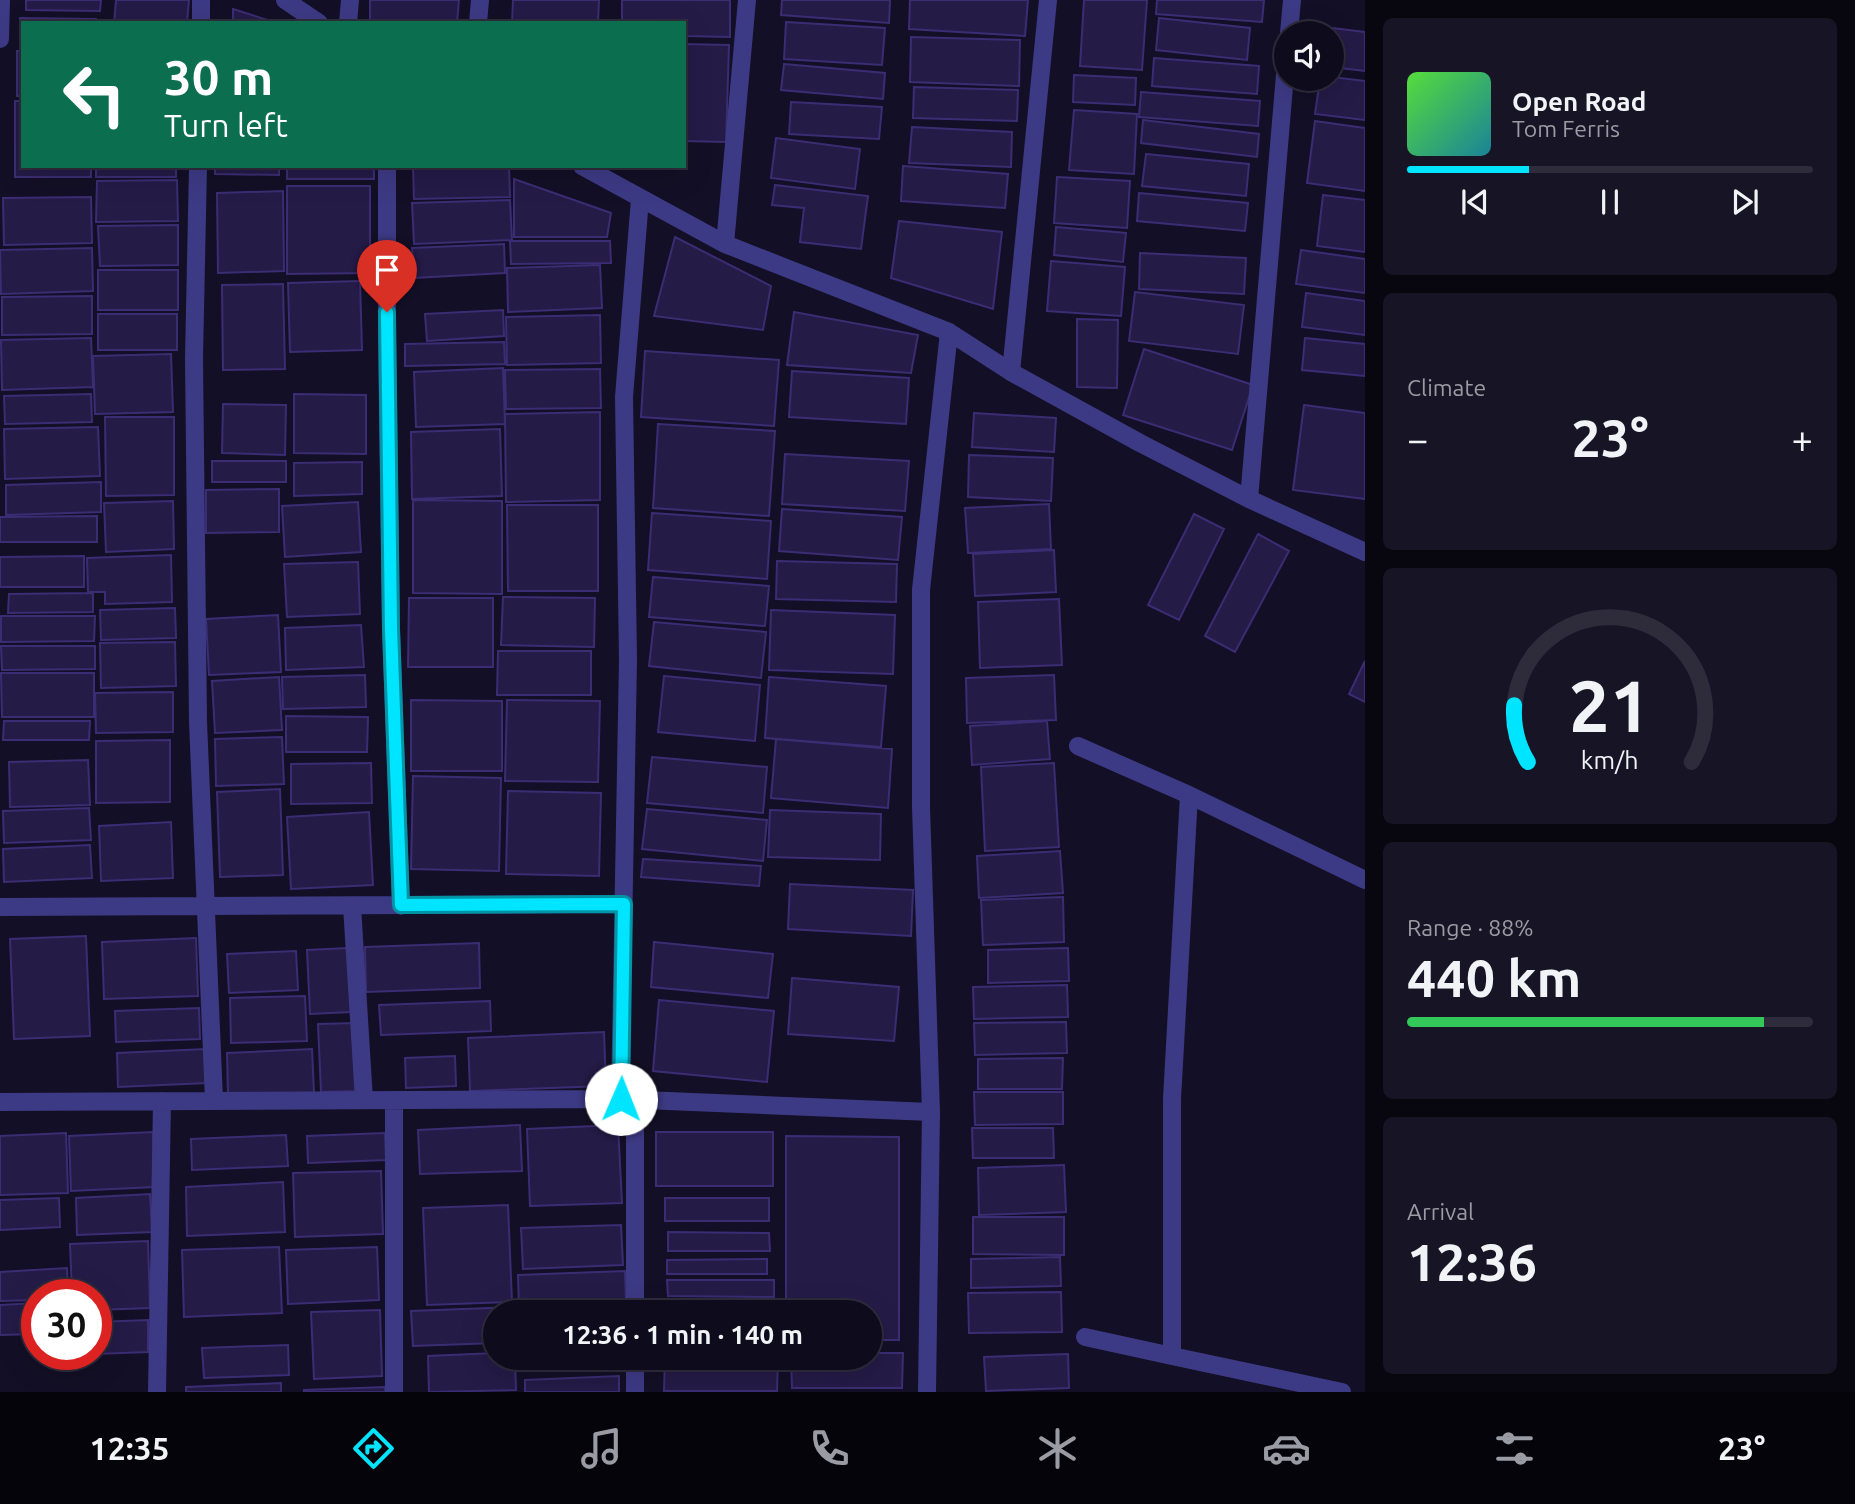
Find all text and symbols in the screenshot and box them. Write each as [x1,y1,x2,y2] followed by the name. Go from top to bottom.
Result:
[1274,21,1344,91] map controls
[1274,21,1344,91] button: sound
[49,49,140,140] icon: left
[164,49,273,104] text: 30 m
[1512,87,1646,116] text: Open Road
[164,107,288,143] text: Turn left
[1512,116,1620,141] text: Tom Ferris
[1456,183,1494,221] icon: previous
[1591,183,1629,221] icon: pause
[1726,183,1764,221] icon: next
[357,240,417,312] pin
[368,251,406,289] icon: arrive
[1407,375,1486,400] text: Climate
[1571,409,1649,467] text: 23°
[1407,418,1428,460] text: −
[1792,418,1813,460] text: +
[1569,664,1651,746] text: 21
[1581,746,1639,774] text: km/h
[1407,915,1534,940] text: Range · 88%
[1407,949,1581,1007] text: 440 km
[584,1062,658,1136] position arrow
[1407,1199,1474,1224] text: Arrival
[1407,1233,1537,1291] text: 12:36
[21,1279,112,1370] speed limit sign: 30
[562,1320,803,1349] text: 12:36 · 1 min · 140 m
[349,1424,398,1473] icon: directions
[577,1424,626,1473] icon: music
[805,1424,854,1473] icon: phone
[1033,1424,1082,1473] icon: climate
[1262,1424,1311,1473] icon: car
[1490,1424,1539,1473] icon: filters
[90,1430,170,1466] text: 12:35
[1718,1430,1765,1466] text: 23°

